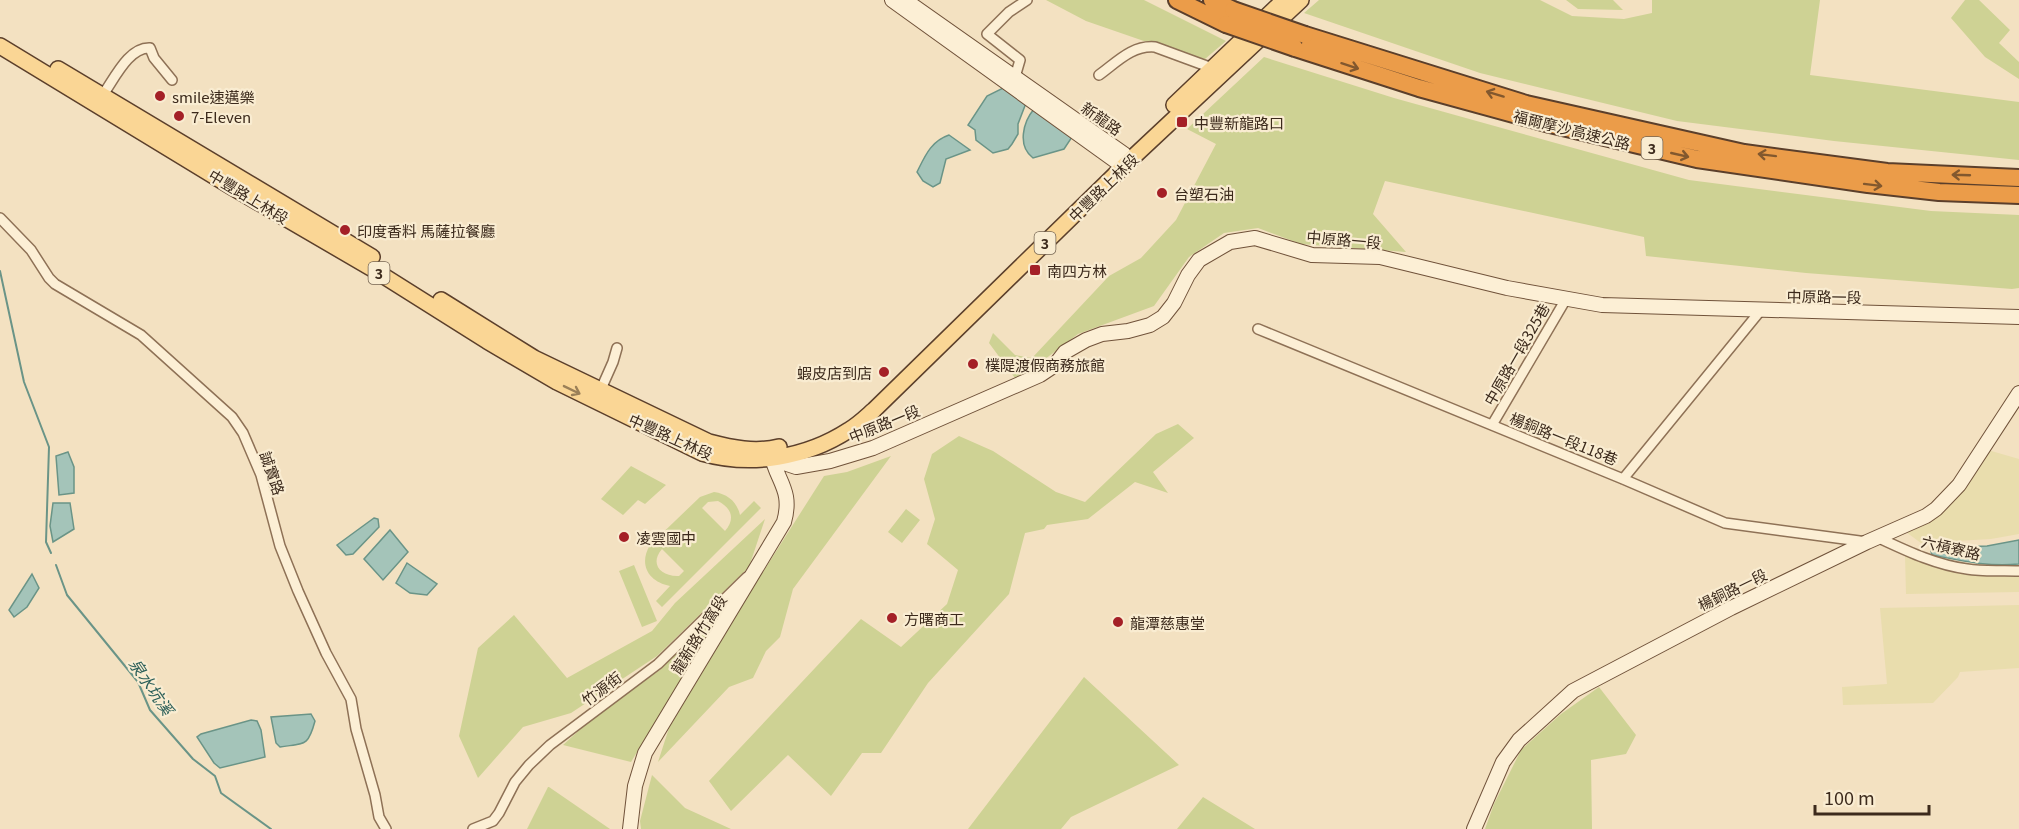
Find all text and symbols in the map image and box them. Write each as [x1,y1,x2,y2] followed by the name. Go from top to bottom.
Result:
[1340,61,1359,72] one-way arrow
[172,86,255,107] place label: smile速邁樂
[1486,88,1505,99] one-way arrow
[153,89,167,103] marker: smile速邁樂
[1078,96,1126,140] street label: 新龍路
[1511,104,1633,154] street label: 福爾摩沙高速公路
[191,106,251,127] place label: 7-Eleven
[172,109,186,123] marker: 7-Eleven
[1194,112,1284,133] place label: 中豐新龍路口
[1175,115,1189,129] marker: 中豐新龍路口
[1642,137,1662,159] road number: 3
[1063,148,1143,226] street label: 中豐路上林段
[1671,149,1690,161] one-way arrow
[1757,149,1777,160] one-way arrow
[205,164,293,228] street label: 中豐路上林段
[1951,170,1971,181] one-way arrow
[1863,179,1882,190] one-way arrow
[1174,183,1234,204] place label: 台塑石油
[1155,186,1169,200] marker: 台塑石油
[357,220,495,241] place label: 印度香料 馬薩拉餐廳
[338,223,352,237] marker: 印度香料 馬薩拉餐廳
[1306,225,1382,253] street label: 中原路一段
[1034,232,1056,254] road number: 3
[1047,260,1107,281] place label: 南四方林
[368,262,389,284] road number: 3
[1028,263,1042,277] marker: 南四方林
[1786,285,1862,307] street label: 中原路一段
[1478,299,1554,409] street label: 中原路一段325巷
[985,354,1105,375] place label: 樸隄渡假商務旅館
[966,357,980,371] marker: 樸隄渡假商務旅館
[797,362,872,383] place label: 蝦皮店到店
[877,365,891,379] marker: 蝦皮店到店
[563,385,581,396] one-way arrow
[845,399,923,447] street label: 中原路一段
[1507,407,1621,469] street label: 楊銅路一段118巷
[626,408,716,464] street label: 中豐路上林段
[256,448,290,498] street label: 誠實路
[636,527,696,548] place label: 凌雲國中
[617,530,631,544] marker: 凌雲國中
[1919,530,1983,564] street label: 六槓寮路
[1694,563,1770,615] street label: 楊銅路一段
[665,590,731,678] street label: 龍新路竹窩段
[904,608,964,629] place label: 方曙商工
[885,611,899,625] marker: 方曙商工
[1130,612,1205,633] place label: 龍潭慈惠堂
[1111,615,1125,629] marker: 龍潭慈惠堂
[124,653,181,721] water label: 泉水坑溪
[577,666,625,710] street label: 竹源街
[1815,778,1929,816] scale bar
[1824,784,1875,810] text: 100 m

